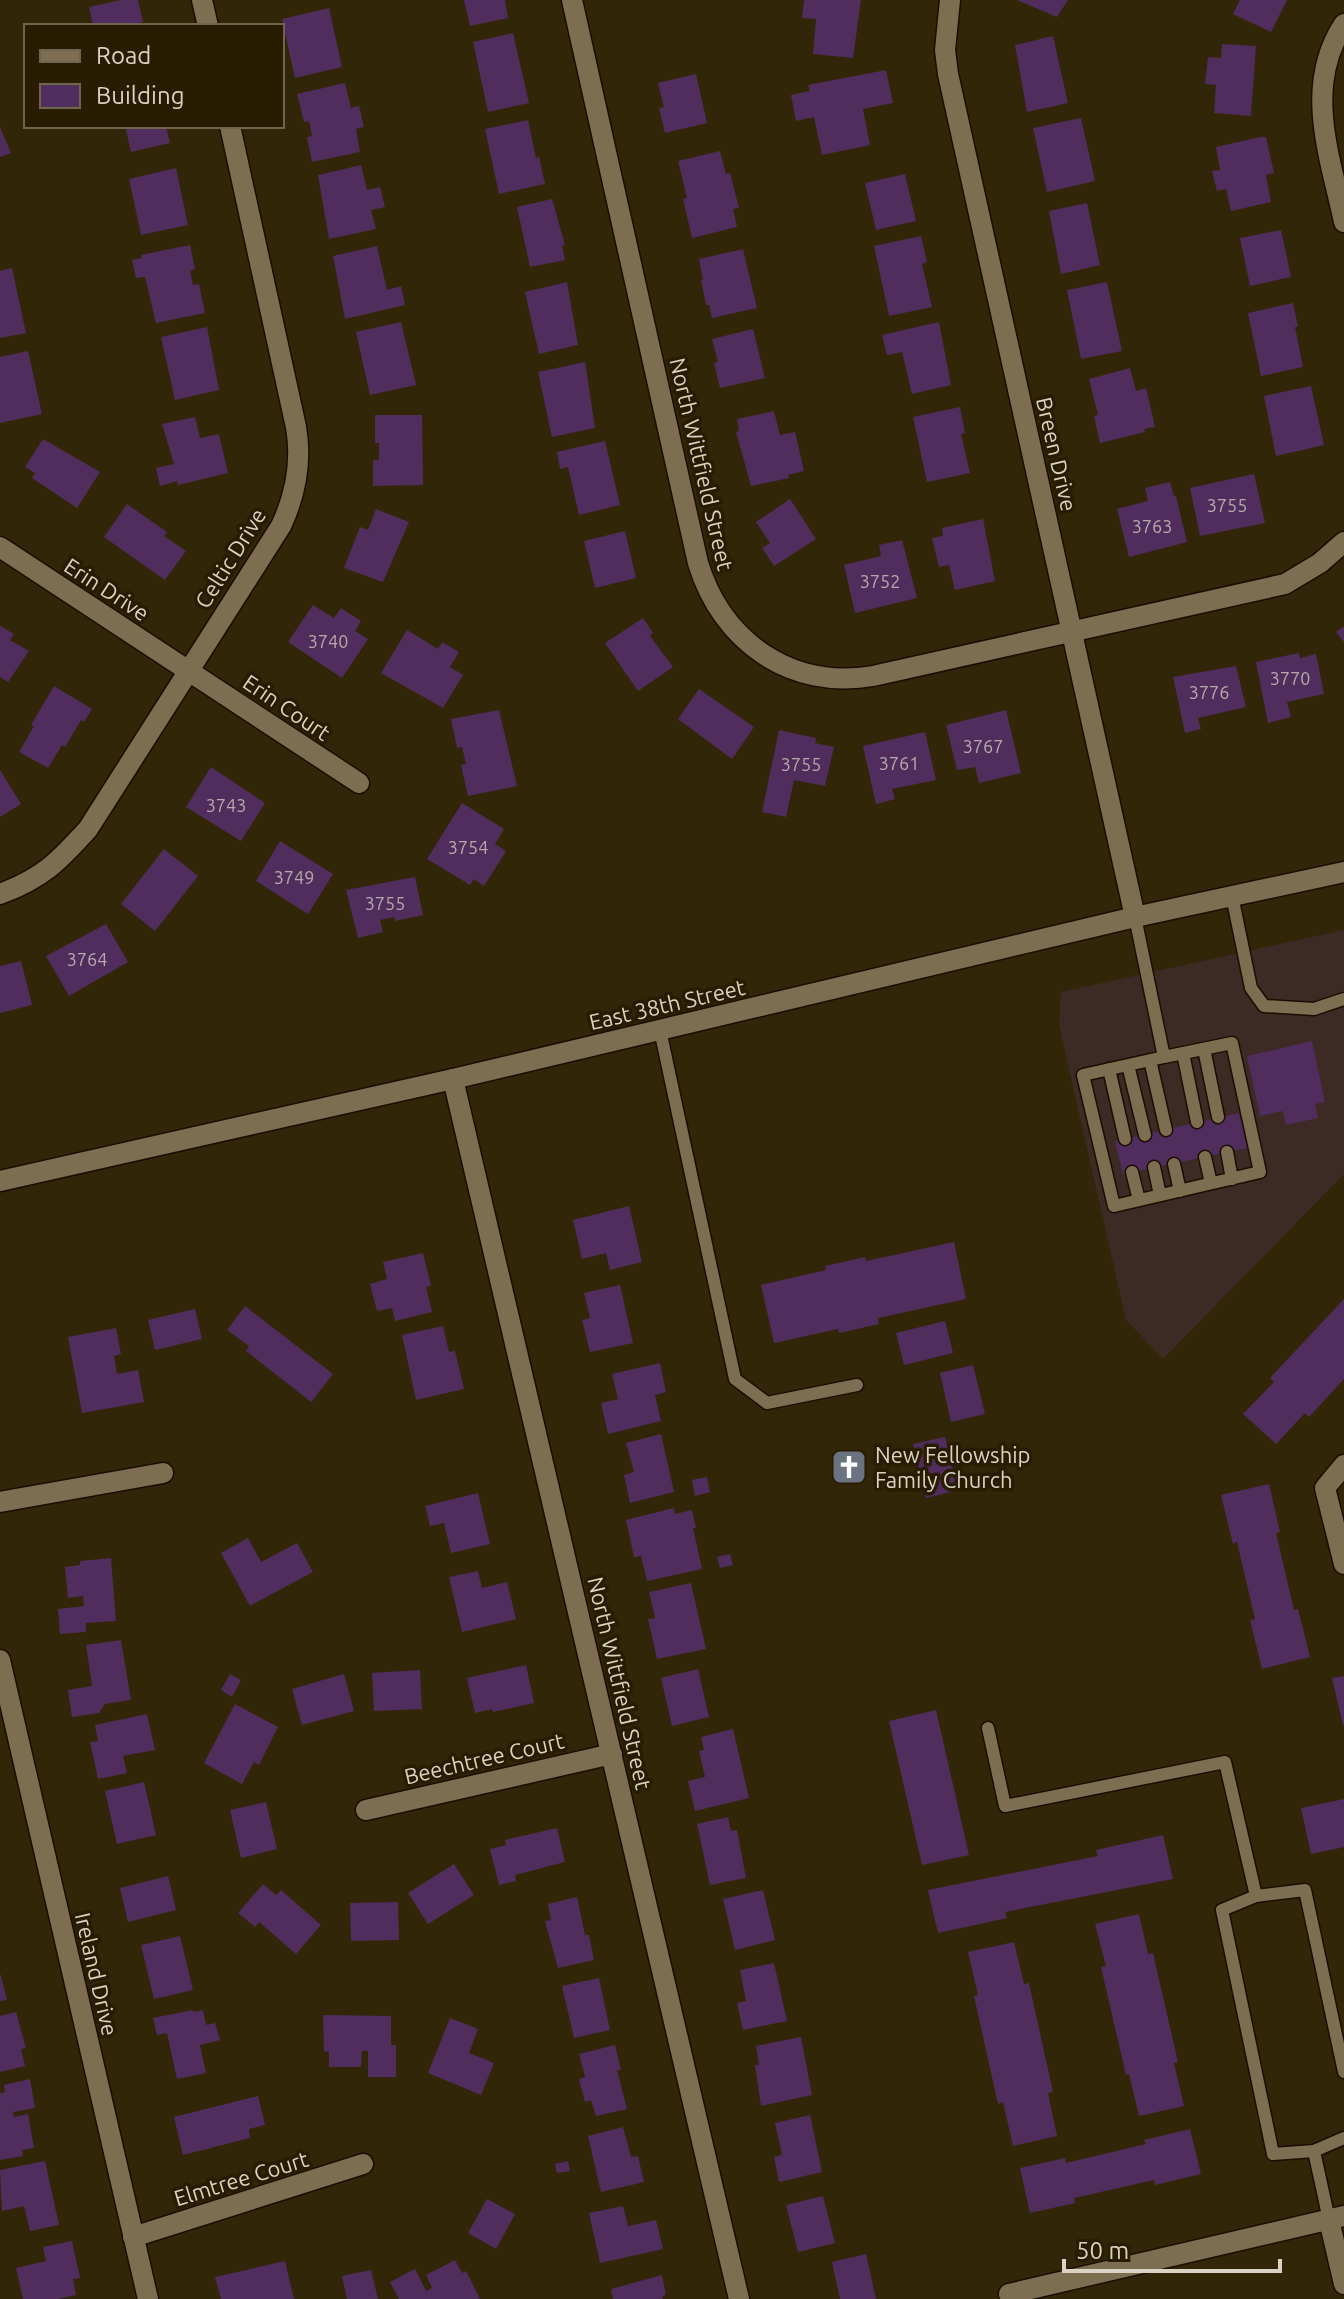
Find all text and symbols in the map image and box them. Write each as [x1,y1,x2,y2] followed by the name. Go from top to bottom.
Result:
[24,24,284,128] legend
[96,42,151,69] text: Road
[96,82,184,109] text: Building
[665,355,739,573] street label: North Wittfield Street
[1032,395,1082,513] street label: Breen Drive
[1207,495,1247,515] house number: 3755
[190,504,270,612] street label: Celtic Drive
[1132,516,1172,536] house number: 3763
[60,552,154,626] street label: Erin Drive
[860,571,900,591] house number: 3752
[308,631,348,651] house number: 3740
[1270,668,1310,688] house number: 3770
[239,669,336,745] street label: Erin Court
[1189,682,1229,702] house number: 3776
[963,736,1003,756] house number: 3767
[879,753,919,773] house number: 3761
[781,754,821,774] house number: 3755
[206,795,246,815] house number: 3743
[448,837,488,857] house number: 3754
[274,867,314,887] house number: 3749
[365,893,405,913] house number: 3755
[67,949,107,969] house number: 3764
[587,974,748,1034] street label: East 38th Street
[875,1442,1030,1492] place label: New Fellowship Family Church
[830,1448,868,1486] church icon: New Fellowship Family Church
[583,1574,657,1792] street label: North Wittfield Street
[402,1727,567,1789] street label: Beechtree Court
[71,1910,123,2038] street label: Ireland Drive
[171,2146,312,2210] street label: Elmtree Court
[1064,2223,1280,2273] scale bar
[1076,2237,1129,2264] text: 50 m

